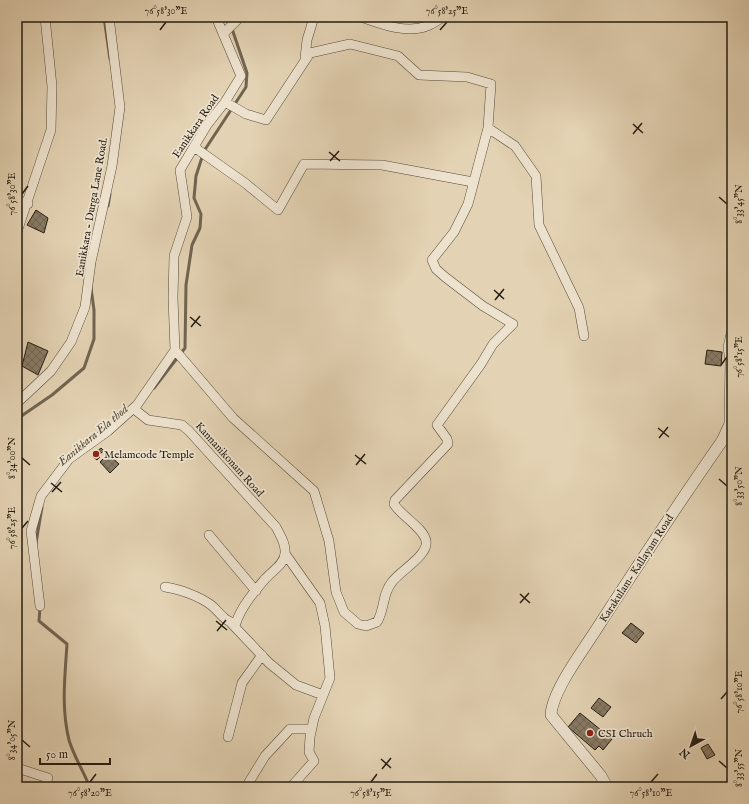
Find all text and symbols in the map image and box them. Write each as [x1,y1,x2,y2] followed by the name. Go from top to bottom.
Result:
[145,5,188,18] text: 76°58'30"E
[426,5,468,18] text: 76°58'25"E
[169,92,222,161] street label: Eanikkara Road
[73,136,111,278] street label: Eanikkara - Durga Lane Road.
[6,172,19,215] text: 76°58'30"E
[733,184,746,224] text: 8°33'45"N
[733,336,746,378] text: 76°58'15"E
[54,401,132,470] water label: Eanikkara Ela thod
[192,419,267,500] street label: Kannanikonam Road
[6,437,19,479] text: 8°34'00"N
[104,448,194,462] place label: Melamcode Temple
[91,449,101,459] marker: Melamcode Temple
[733,466,746,506] text: 8°33'50"N
[6,507,19,549] text: 76°58'25"E
[597,512,677,625] street label: Karakulam- Kallayam Road
[733,671,746,713] text: 76°58'10"E
[6,719,19,760] text: 8°34'05"N
[671,726,711,766] north arrow
[598,727,653,741] place label: CSI Chruch
[585,728,595,738] marker: CSI Chruch
[40,740,110,766] scale bar
[677,744,694,762] text: N
[46,747,68,762] text: 50 m
[733,749,746,787] text: 8°33'55"N
[68,787,112,800] text: 76°58'20"E
[350,787,392,800] text: 76°58'15"E
[630,787,672,800] text: 76°58'10"E

